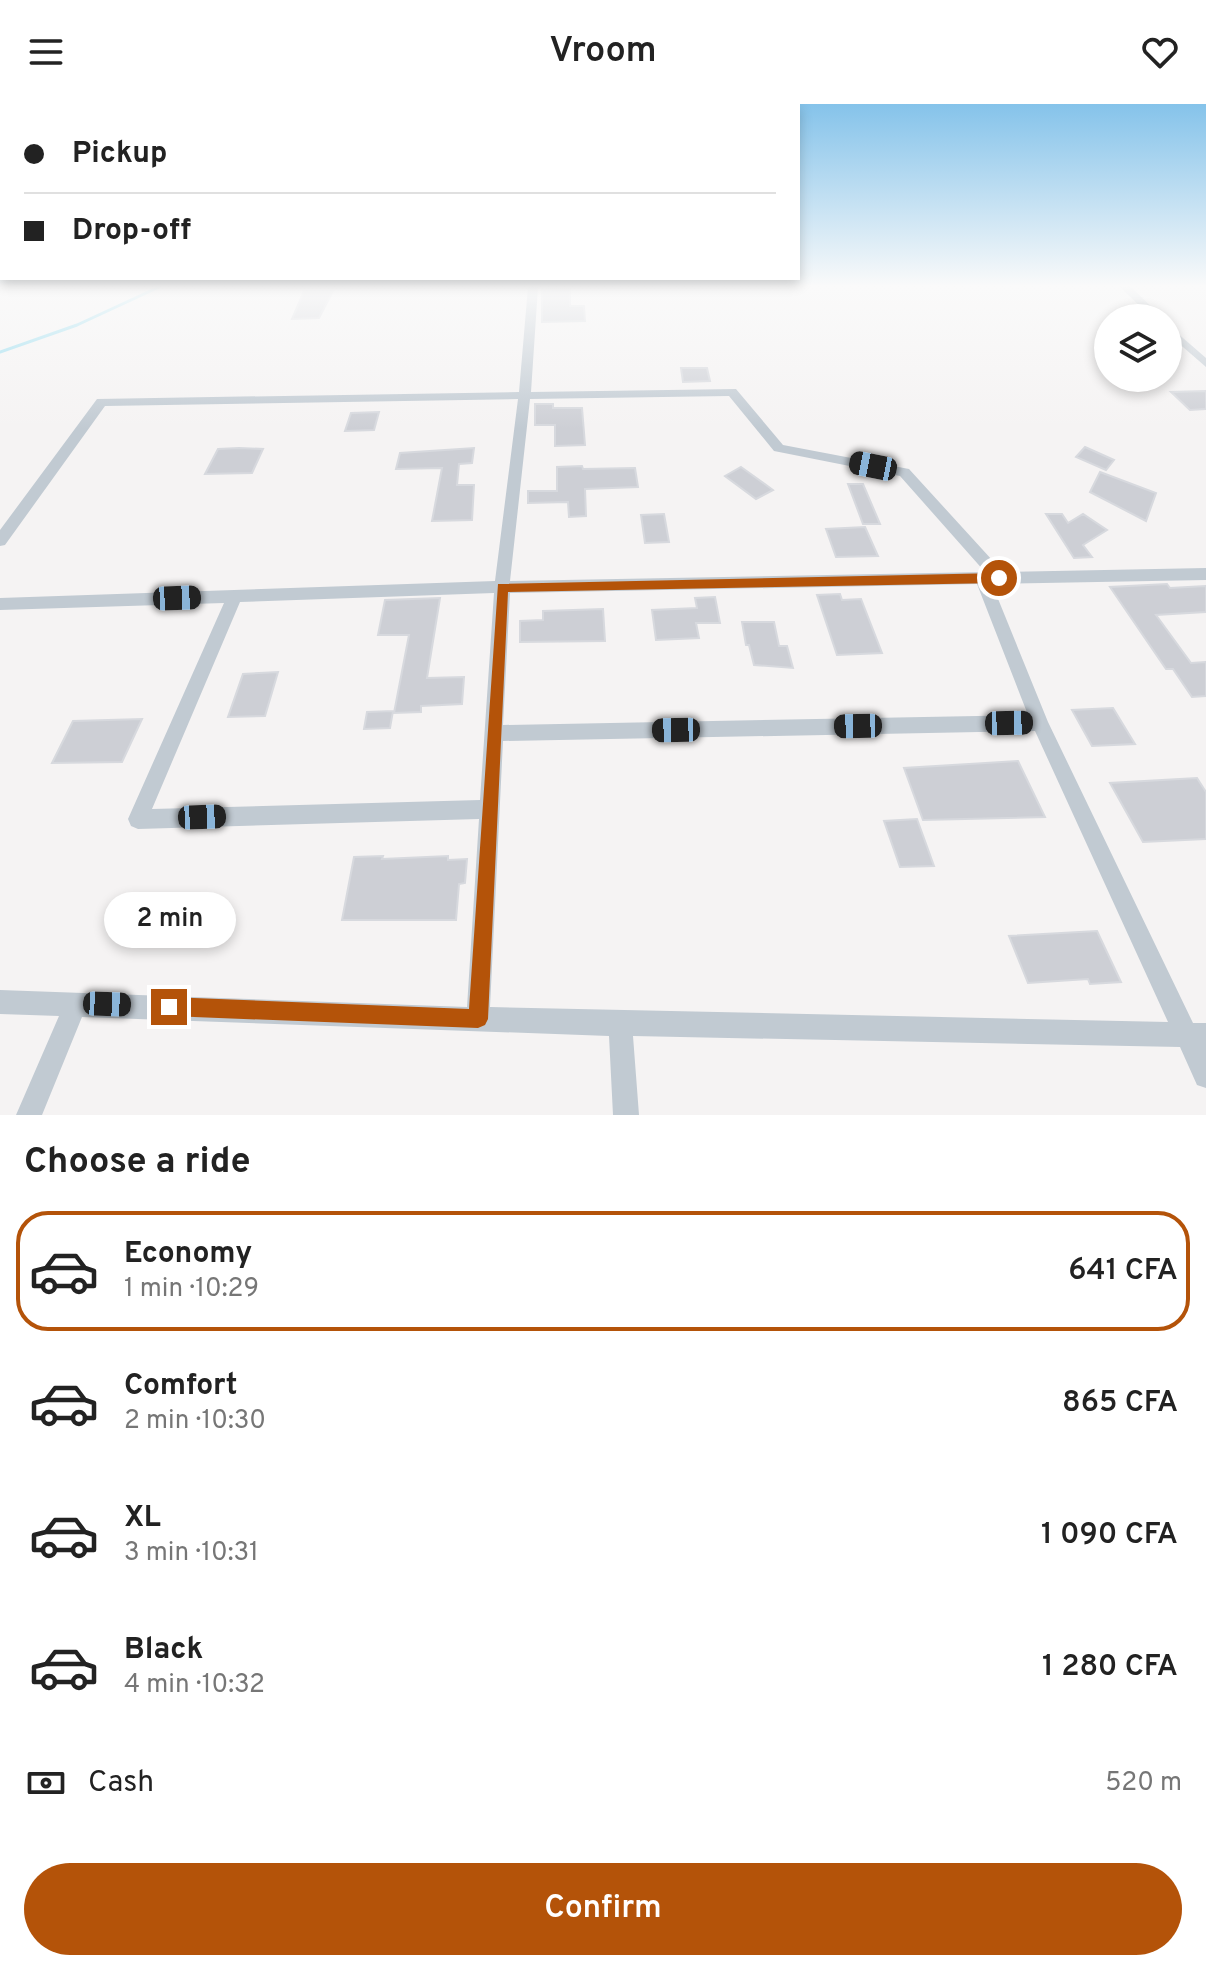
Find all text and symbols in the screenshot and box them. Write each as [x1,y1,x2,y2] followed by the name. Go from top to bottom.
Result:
[549,29,657,75] text: Vroom
[24,30,68,74] icon: menu
[1138,30,1182,74] icon: heart
[72,136,167,173] text: Pickup
[72,213,191,250] text: Drop-off
[1094,304,1182,392] map controls
[1094,304,1182,392] button: layers
[847,450,899,482] car
[981,560,1017,596] route start
[153,585,201,611] car
[985,711,1033,735] car
[834,714,882,738] car
[652,718,700,742] car
[178,804,226,830] car
[103,891,235,947] callout: 2 min
[136,903,204,936] text: 2 min
[151,989,187,1025] route end
[83,991,131,1017] car
[24,1140,250,1186] text: Choose a ride
[28,1235,100,1307] icon: car
[124,1236,252,1273] text: Economy
[1068,1253,1178,1290] text: 641 CFA
[124,1273,259,1306] text: 1 min · 10:29
[28,1367,100,1439] icon: car
[124,1368,237,1405] text: Comfort
[1062,1385,1178,1422] text: 865 CFA
[124,1405,266,1438] text: 2 min · 10:30
[28,1499,100,1571] icon: car
[124,1500,161,1537] text: XL
[1041,1517,1178,1554] text: 1 090 CFA
[124,1537,259,1570] text: 3 min · 10:31
[28,1631,100,1703] icon: car
[124,1632,203,1669] text: Black
[1042,1649,1178,1686] text: 1 280 CFA
[124,1669,265,1702] text: 4 min · 10:32
[24,1761,68,1805] icon: cash
[88,1765,154,1802] text: Cash
[1105,1767,1182,1800] text: 520 m
[24,1863,1182,1955] button: Confirm

